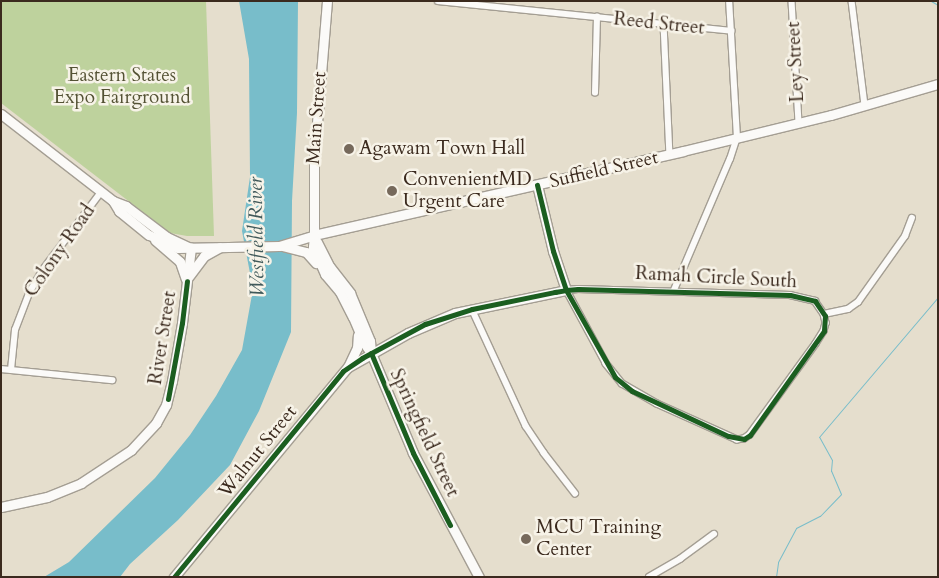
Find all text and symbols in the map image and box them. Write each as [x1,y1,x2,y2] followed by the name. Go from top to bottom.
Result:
[612,8,706,40] street label: Reed Street
[782,21,810,103] street label: Ley Street
[53,65,191,109] park label: Eastern States Expo Fairground
[302,71,332,165] street label: Main Street
[359,138,525,160] place label: Agawam Town Hall
[343,143,355,155] marker: Agawam Town Hall
[547,146,661,194] street label: Suffield Street
[403,169,532,213] place label: ConvenientMD Urgent Care
[243,177,269,297] water label: Westfield River
[385,184,399,198] marker: ConvenientMD Urgent Care
[20,200,100,302] street label: Colony Road
[635,262,797,294] street label: Ramah Circle South
[144,290,182,386] street label: River Street
[384,365,464,501] street label: Springfield Street
[214,401,302,503] street label: Walnut Street
[536,517,661,561] place label: MCU Training Center
[520,533,532,545] marker: MCU Training Center

